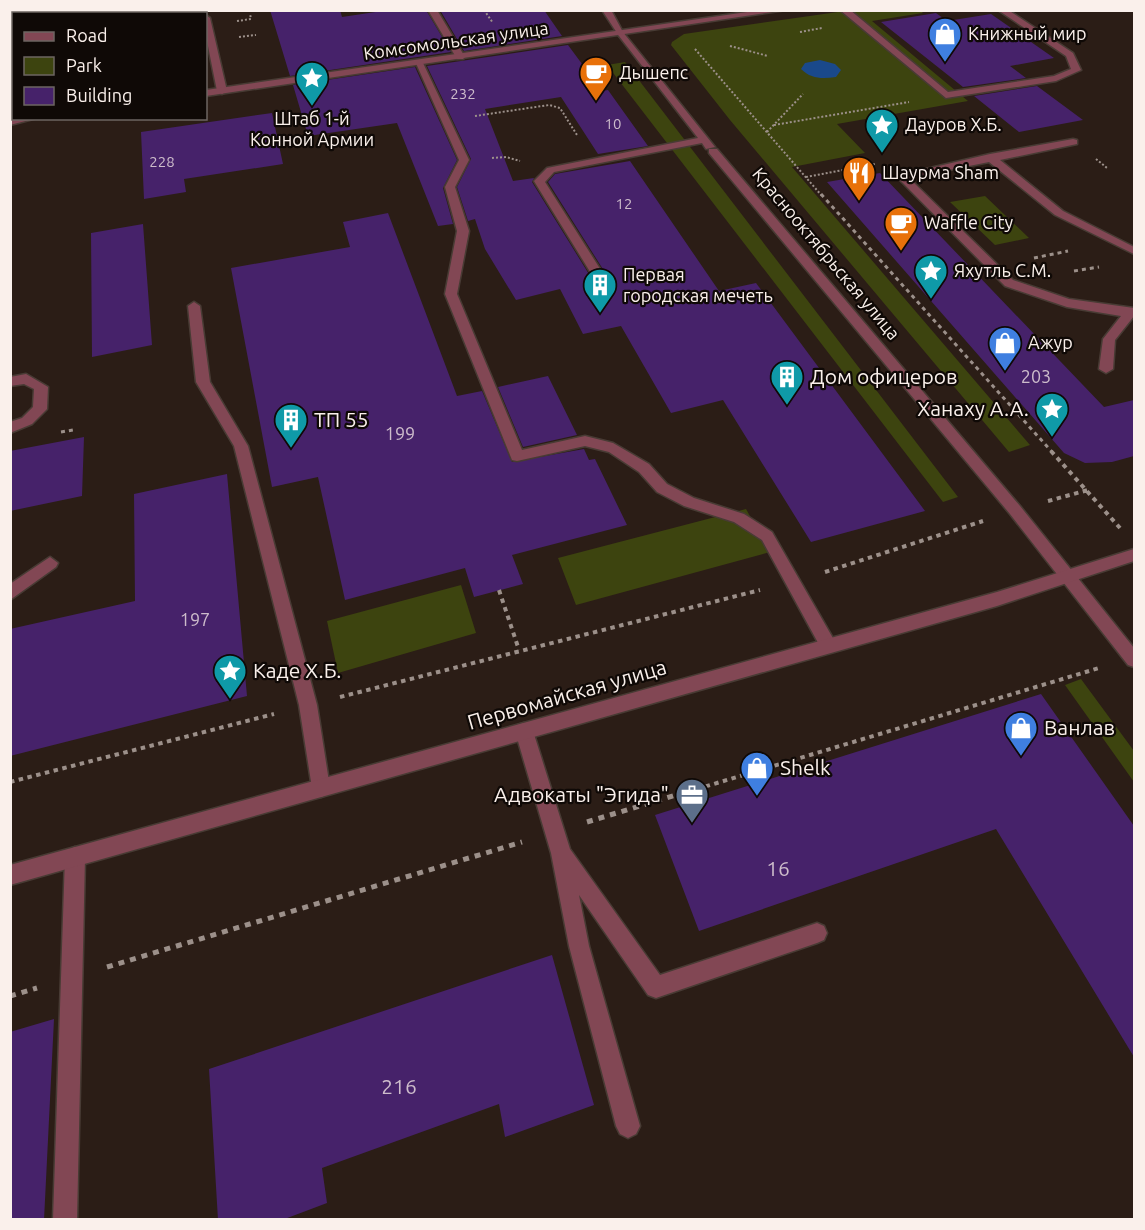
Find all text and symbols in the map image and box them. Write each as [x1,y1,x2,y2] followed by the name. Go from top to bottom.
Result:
[12,12,207,120] legend
[927,16,963,63] shop icon: Книжный мир
[362,17,550,63] street label: Комсомольская улица
[968,23,1086,43] place label: Книжный мир
[66,25,108,45] text: Road
[66,55,102,75] text: Park
[578,55,614,102] cafe icon: Дышепс
[294,60,330,107] place icon: Штаб 1-й Конной Армии
[619,62,688,82] place label: Дышепс
[66,85,132,105] text: Building
[450,85,476,102] house number: 232
[864,107,900,154] place icon: Дауров Х.Б.
[250,108,374,149] place label: Штаб 1-й Конной Армии
[905,114,1002,134] place label: Дауров Х.Б.
[605,115,621,132] house number: 10
[149,153,175,170] house number: 228
[841,155,877,202] restaurant icon: Шаурма Sham
[882,162,999,182] place label: Шаурма Sham
[749,163,904,343] street label: Краснооктябрьская улица
[616,195,632,212] house number: 12
[883,205,919,252] cafe icon: Waffle City
[924,212,1014,232] place label: Waffle City
[913,253,949,300] place icon: Яхутль С.М.
[954,260,1051,280] place label: Яхутль С.М.
[623,264,773,305] place label: Первая городская мечеть
[582,267,618,314] building icon: Первая городская мечеть
[987,325,1023,372] shop icon: Ажур
[1028,332,1073,352] place label: Ажур
[769,359,805,406] building icon: Дом офицеров
[810,364,958,388] place label: Дом офицеров
[1021,366,1051,386] house number: 203
[1034,391,1070,438] place icon: Ханаху А.А.
[917,396,1029,420] place label: Ханаху А.А.
[273,402,309,449] building icon: ТП 55
[314,407,369,431] place label: ТП 55
[385,423,415,443] house number: 199
[180,609,210,629] house number: 197
[212,653,248,700] place icon: Каде Х.Б.
[465,654,669,734] street label: Первомайская улица
[253,658,342,682] place label: Каде Х.Б.
[1003,710,1039,757] shop icon: Ванлав
[1044,715,1115,739] place label: Ванлав
[739,750,775,797] shop icon: Shelk
[780,755,831,779] place label: Shelk
[674,777,710,824] office icon: Адвокаты "Эгида"
[494,782,669,806] place label: Адвокаты "Эгида"
[766,856,790,880] house number: 16
[381,1074,417,1098] house number: 216

